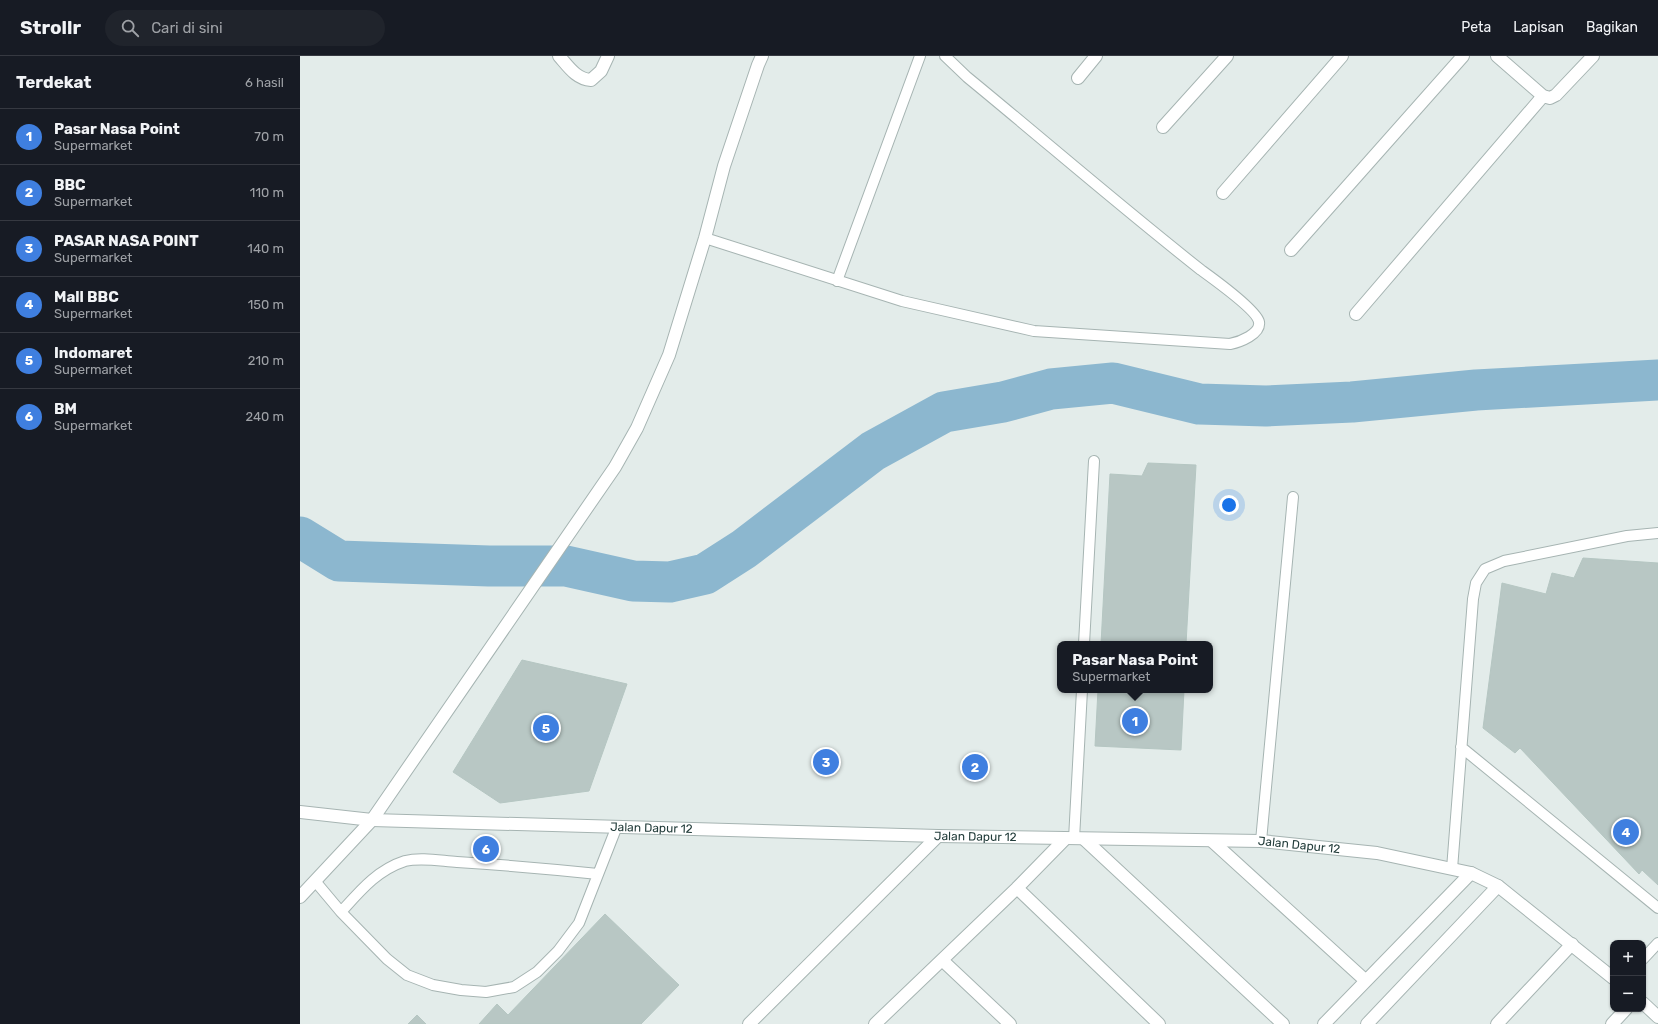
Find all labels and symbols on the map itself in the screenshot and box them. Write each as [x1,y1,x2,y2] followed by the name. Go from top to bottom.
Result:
[1219,495,1239,515] your location
[1122,706,1148,736] pin: 1
[533,713,559,743] pin: 5
[813,747,839,777] pin: 3
[962,752,988,782] pin: 2
[1613,817,1639,847] pin: 4
[610,820,693,836] street label: Jalan Dapur 12
[934,829,1017,844] street label: Jalan Dapur 12
[473,834,499,864] pin: 6
[1257,834,1341,856] street label: Jalan Dapur 12

